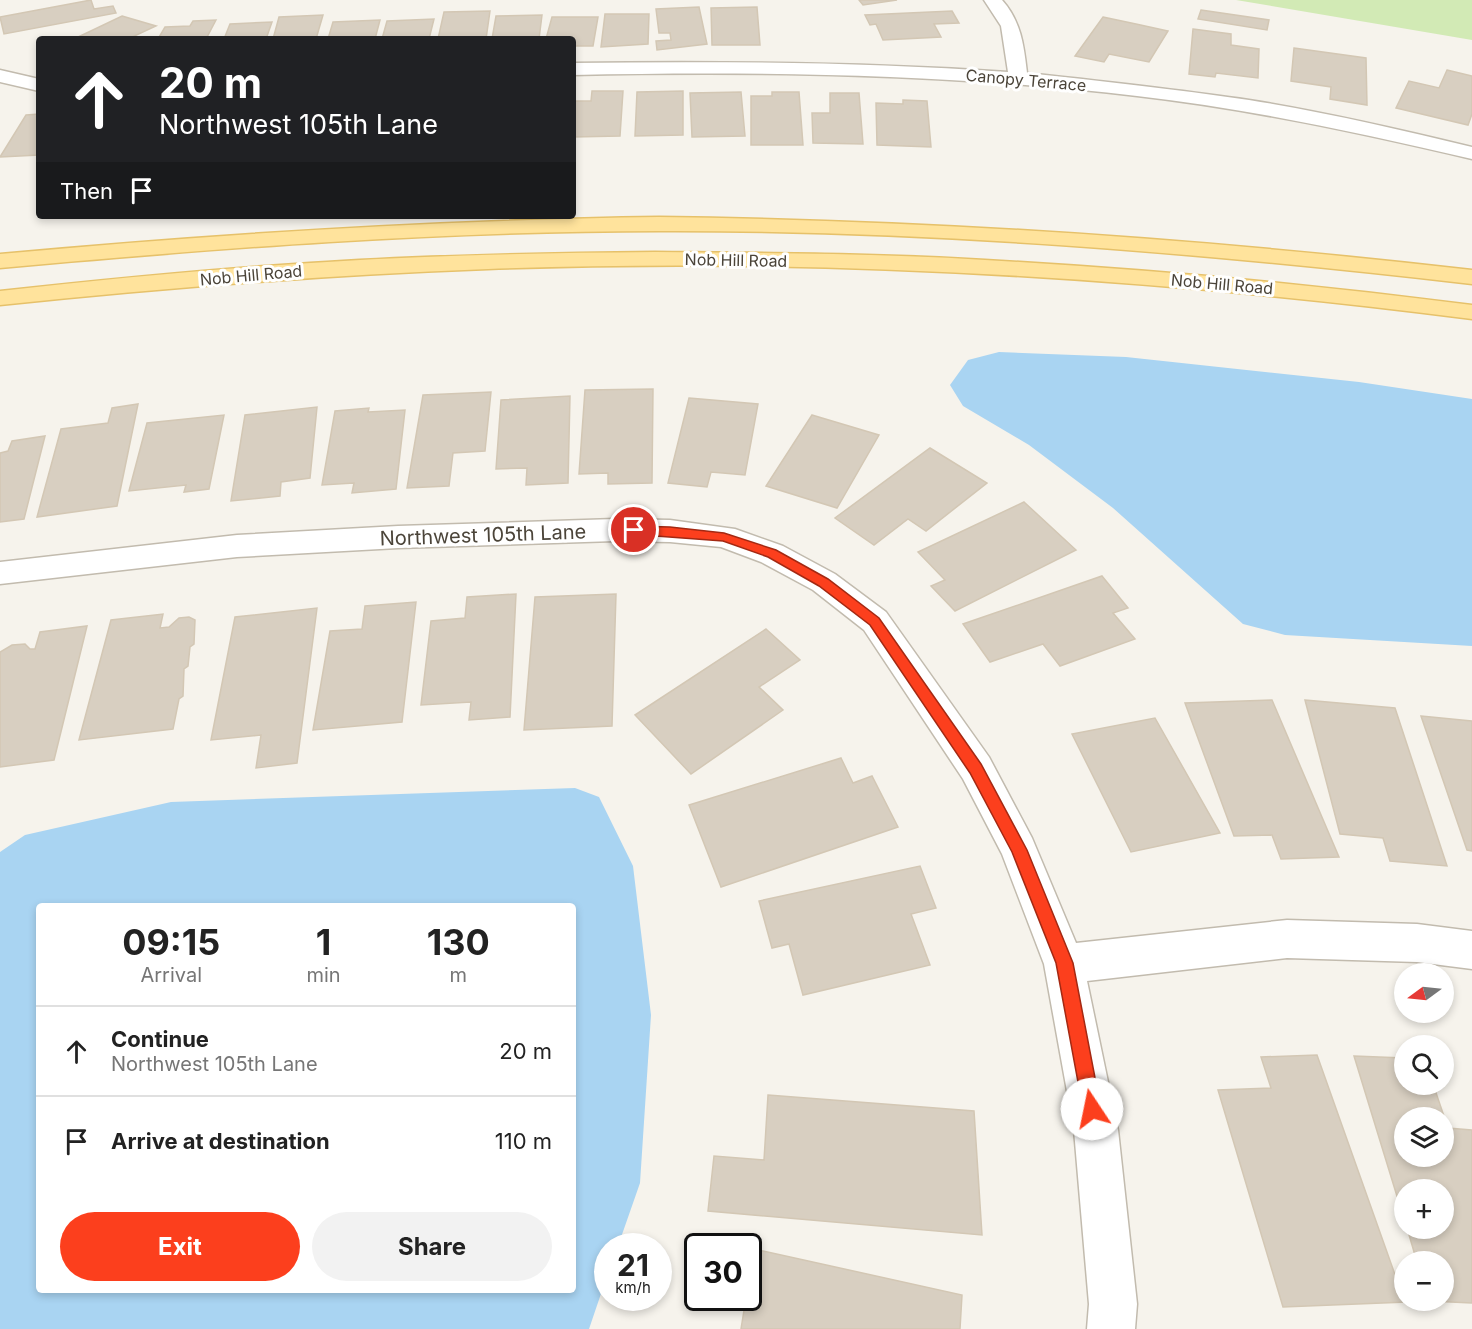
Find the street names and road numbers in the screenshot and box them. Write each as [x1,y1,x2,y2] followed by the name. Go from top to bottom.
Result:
[965,65,1087,95] street label: Canopy Terrace
[685,249,787,271] street label: Nob Hill Road
[199,261,303,289] street label: Nob Hill Road
[1170,270,1274,298] street label: Nob Hill Road
[379,519,587,551] street label: Northwest 105th Lane

